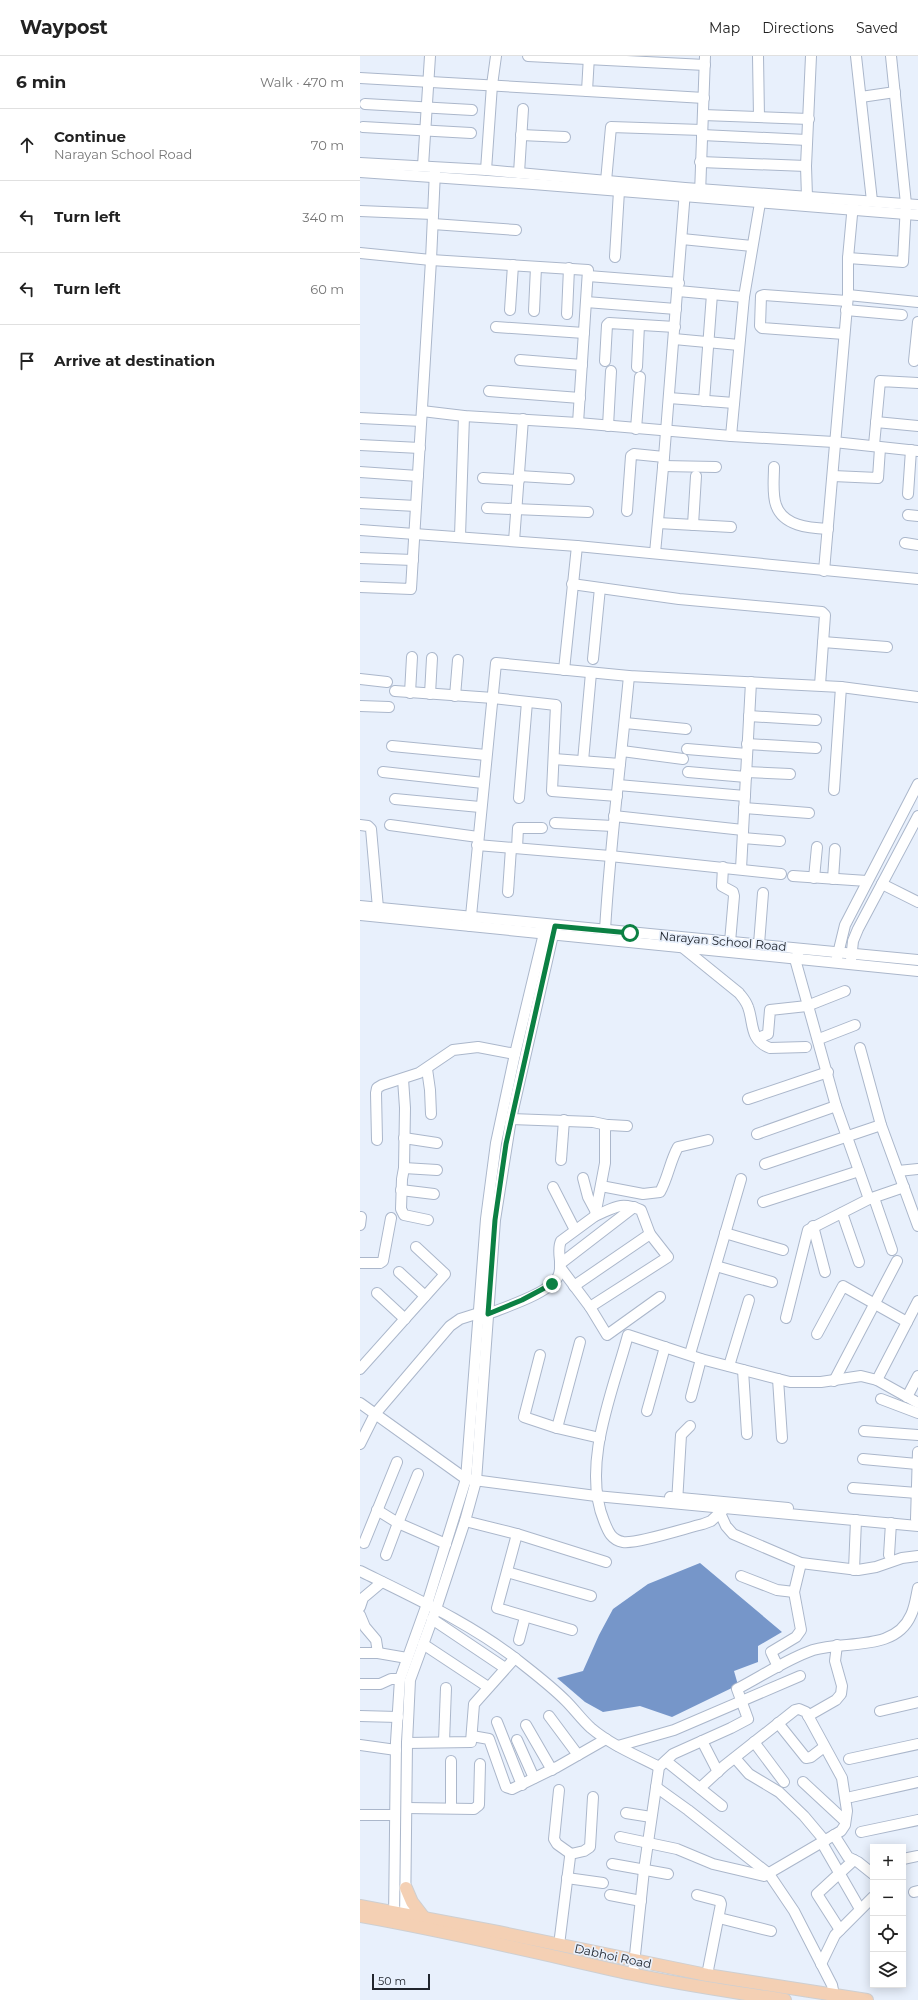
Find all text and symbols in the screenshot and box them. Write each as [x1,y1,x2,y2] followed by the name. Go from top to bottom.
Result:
[20,16,108,39] text: Waypost
[709,19,740,37] text: Map
[762,19,834,37] text: Directions
[856,19,898,37] text: Saved
[16,72,66,92] text: 6 min
[260,74,344,90] text: Walk · 470 m
[54,127,126,146] text: Continue
[16,134,38,156] icon: ahead
[311,137,344,153] text: 70 m
[54,146,192,162] text: Narayan School Road
[16,206,38,228] icon: left
[54,207,121,226] text: Turn left
[302,209,344,225] text: 340 m
[16,278,38,300] icon: left
[54,279,121,298] text: Turn left
[310,281,344,297] text: 60 m
[16,350,38,372] icon: arrive
[54,351,215,370] text: Arrive at destination
[621,924,639,942] route start
[659,928,787,954] street label: Narayan School Road
[543,1275,561,1293] route end
[870,1844,906,1988] map controls
[870,1844,906,1880] button: +
[870,1880,906,1916] button: −
[870,1916,906,1952] button: locate
[573,1941,653,1971] street label: Dabhoi Road
[870,1952,906,1988] button: layers
[372,1972,430,1991] scale bar
[378,1974,406,1988] text: 50 m

